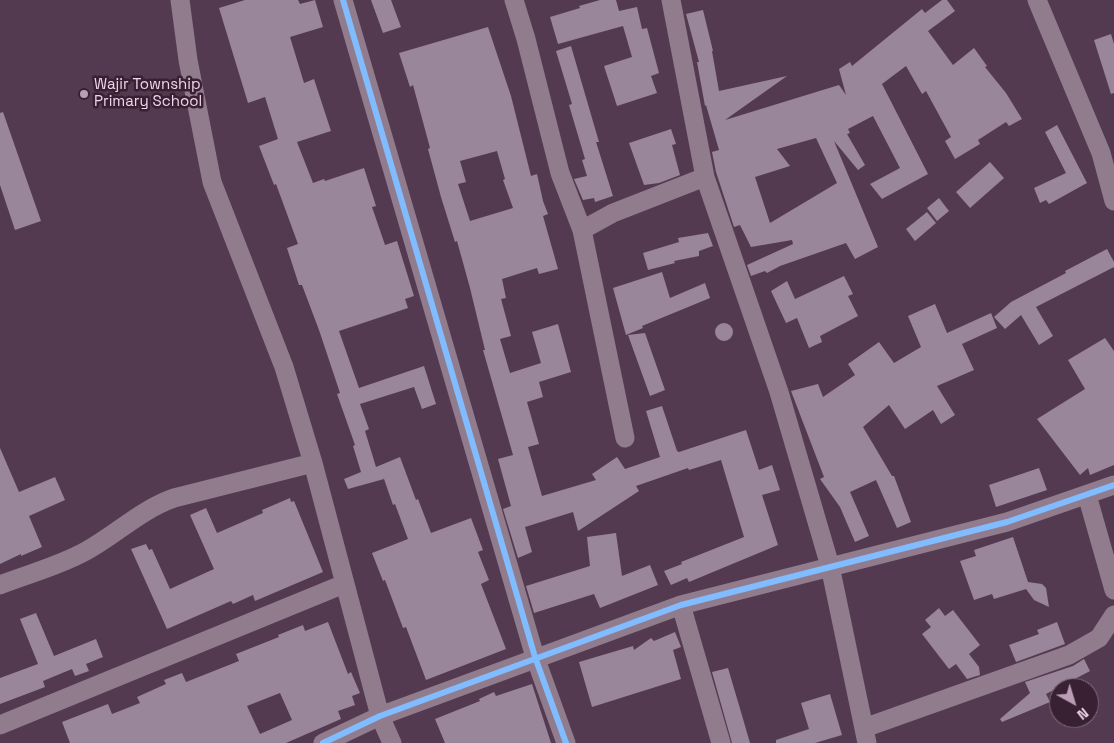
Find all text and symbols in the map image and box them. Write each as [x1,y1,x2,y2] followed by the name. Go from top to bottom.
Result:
[94,76,202,111] place label: Wajir Township Primary School
[78,88,90,100] marker: Wajir Township Primary School
[1049,678,1099,728] north arrow
[1074,704,1092,724] text: N

